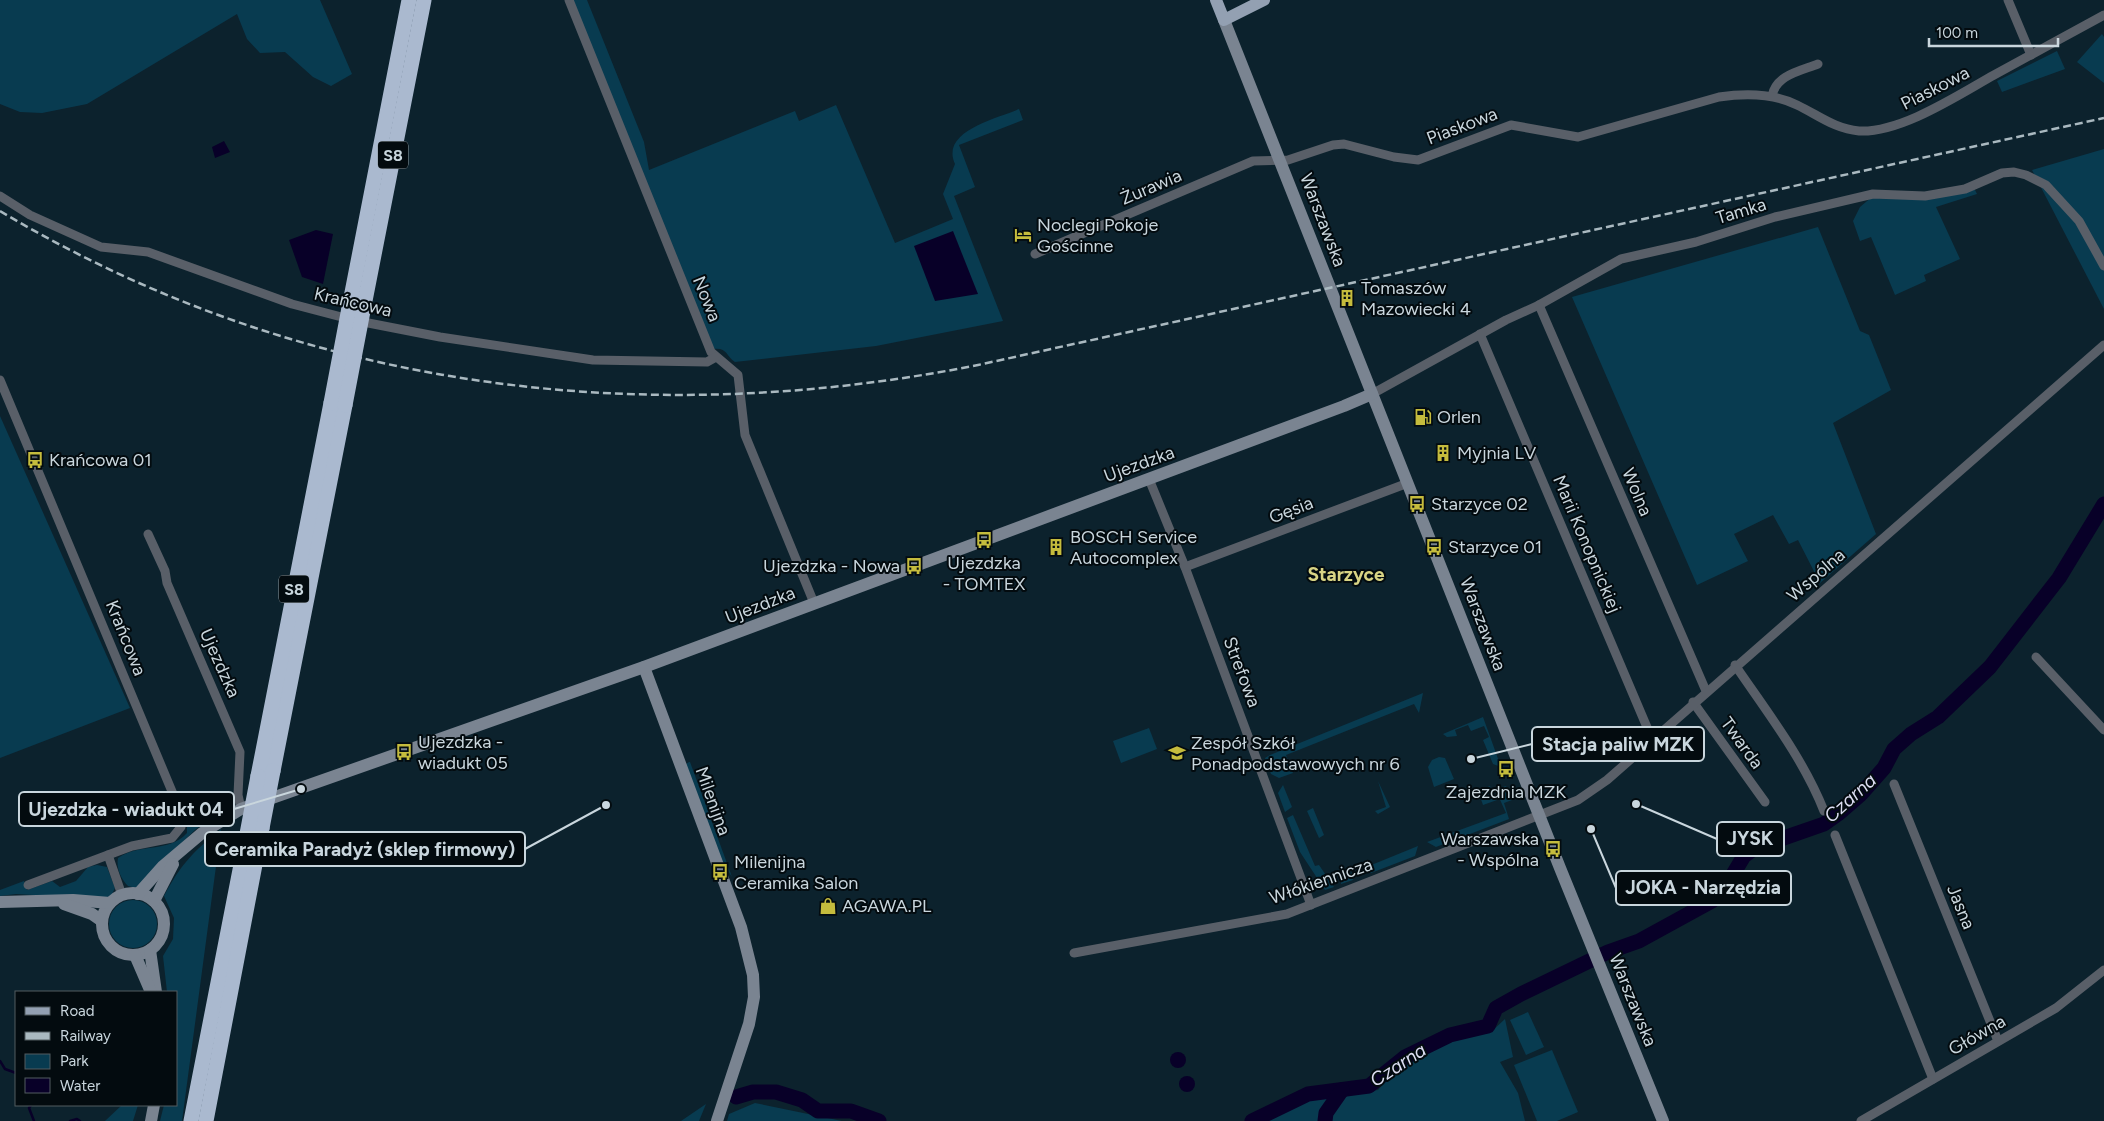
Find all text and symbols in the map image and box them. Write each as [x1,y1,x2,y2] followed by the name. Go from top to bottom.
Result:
[1929,15,2058,47] scale bar
[1936,24,1978,42] text: 100 m
[1897,61,1973,115] street label: Piaskowa
[1424,102,1500,150] street label: Piaskowa
[378,142,408,168] road number: S8
[1117,164,1185,210] street label: Żurawia
[1295,170,1351,270] street label: Warszawska
[1713,193,1769,229] street label: Tamka
[1037,214,1159,257] place label: Noclegi Pokoje Gościnne
[1013,225,1033,245] hotel icon: Noclegi Pokoje Gościnne
[688,273,726,325] street label: Nowa
[1361,277,1471,320] place label: Tomaszów Mazowiecki 4
[312,282,394,322] street label: Krańcowa
[1337,288,1357,308] building icon: Tomaszów Mazowiecki 4
[1437,406,1481,428] place label: Orlen
[1413,407,1433,427] fuel station icon: Orlen
[1101,441,1177,487] street label: Ujezdzka
[1457,442,1537,464] place label: Myjnia LV
[1433,443,1453,463] building icon: Myjnia LV
[49,449,152,471] place label: Krańcowa 01
[25,450,45,470] bus stop icon: Krańcowa 01
[1617,465,1657,519] street label: Wolna
[1548,472,1626,616] street label: Marii Konopnickiej
[1266,492,1316,528] street label: Gęsia
[1431,493,1528,515] place label: Starzyce 02
[1407,494,1427,514] bus stop icon: Starzyce 02
[1070,526,1197,569] place label: BOSCH Service Autocomplex
[974,530,994,550] bus stop icon: Ujezdzka - TOMTEX
[1448,536,1542,558] place label: Starzyce 01
[1046,537,1066,557] building icon: BOSCH Service Autocomplex
[1424,537,1444,557] bus stop icon: Starzyce 01
[1782,544,1850,606] street label: Wspólna
[943,552,1025,595] place label: Ujezdzka - TOMTEX
[763,555,900,577] place label: Ujezdzka - Nowa
[904,556,924,576] bus stop icon: Ujezdzka - Nowa
[1308,563,1385,586] district label: Starzyce
[1455,574,1511,674] street label: Warszawska
[279,576,309,602] road number: S8
[722,582,798,628] street label: Ujezdzka
[101,597,151,679] street label: Krańcowa
[195,625,245,701] street label: Ujezdzka
[1219,634,1265,710] street label: Strefowa
[1716,713,1768,773] street label: Twarda
[1532,727,1704,761] callout: Stacja paliw MZK
[418,731,508,774] place label: Ujezdzka - wiadukt 05
[1191,732,1400,775] place label: Zespół Szkół Ponadpodstawowych nr 6
[1542,733,1694,756] text: Stacja paliw MZK
[394,742,414,762] bus stop icon: Ujezdzka - wiadukt 05
[1167,743,1187,763] school or university icon: Zespół Szkół Ponadpodstawowych nr 6
[1496,759,1516,779] bus stop icon: Zajezdnia MZK
[690,764,736,838] street label: Milenijna
[1819,769,1881,827] water label: Czarna
[1446,781,1566,803] place label: Zajezdnia MZK
[19,792,234,826] callout: Ujezdzka - wiadukt 04
[28,798,224,821] text: Ujezdzka - wiadukt 04
[1717,822,1784,856] callout: JYSK
[1727,827,1774,850] text: JYSK
[1441,828,1539,871] place label: Warszawska - Wspólna
[205,832,525,866] callout: Ceramika Paradyż (sklep firmowy)
[215,838,515,861] text: Ceramika Paradyż (sklep firmowy)
[1543,839,1563,859] bus stop icon: Warszawska - Wspólna
[734,851,858,894] place label: Milenijna Ceramika Salon
[1267,853,1375,909] street label: Włókiennicza
[710,862,730,882] bus stop icon: Milenijna Ceramika Salon
[1616,871,1791,905] callout: JOKA - Narzędzia
[1625,876,1781,899] text: JOKA - Narzędzia
[1942,882,1980,932] street label: Jasna
[842,895,932,917] place label: AGAWA.PL
[818,896,838,916] shop icon: AGAWA.PL
[1604,950,1662,1050] street label: Warszawska
[15,991,178,1106] legend
[60,1002,95,1020] text: Road
[1945,1010,2009,1060] street label: Główna
[60,1027,111,1045] text: Railway
[1366,1038,1430,1092] water label: Czarna
[60,1052,89,1070] text: Park
[60,1077,100,1095] text: Water

